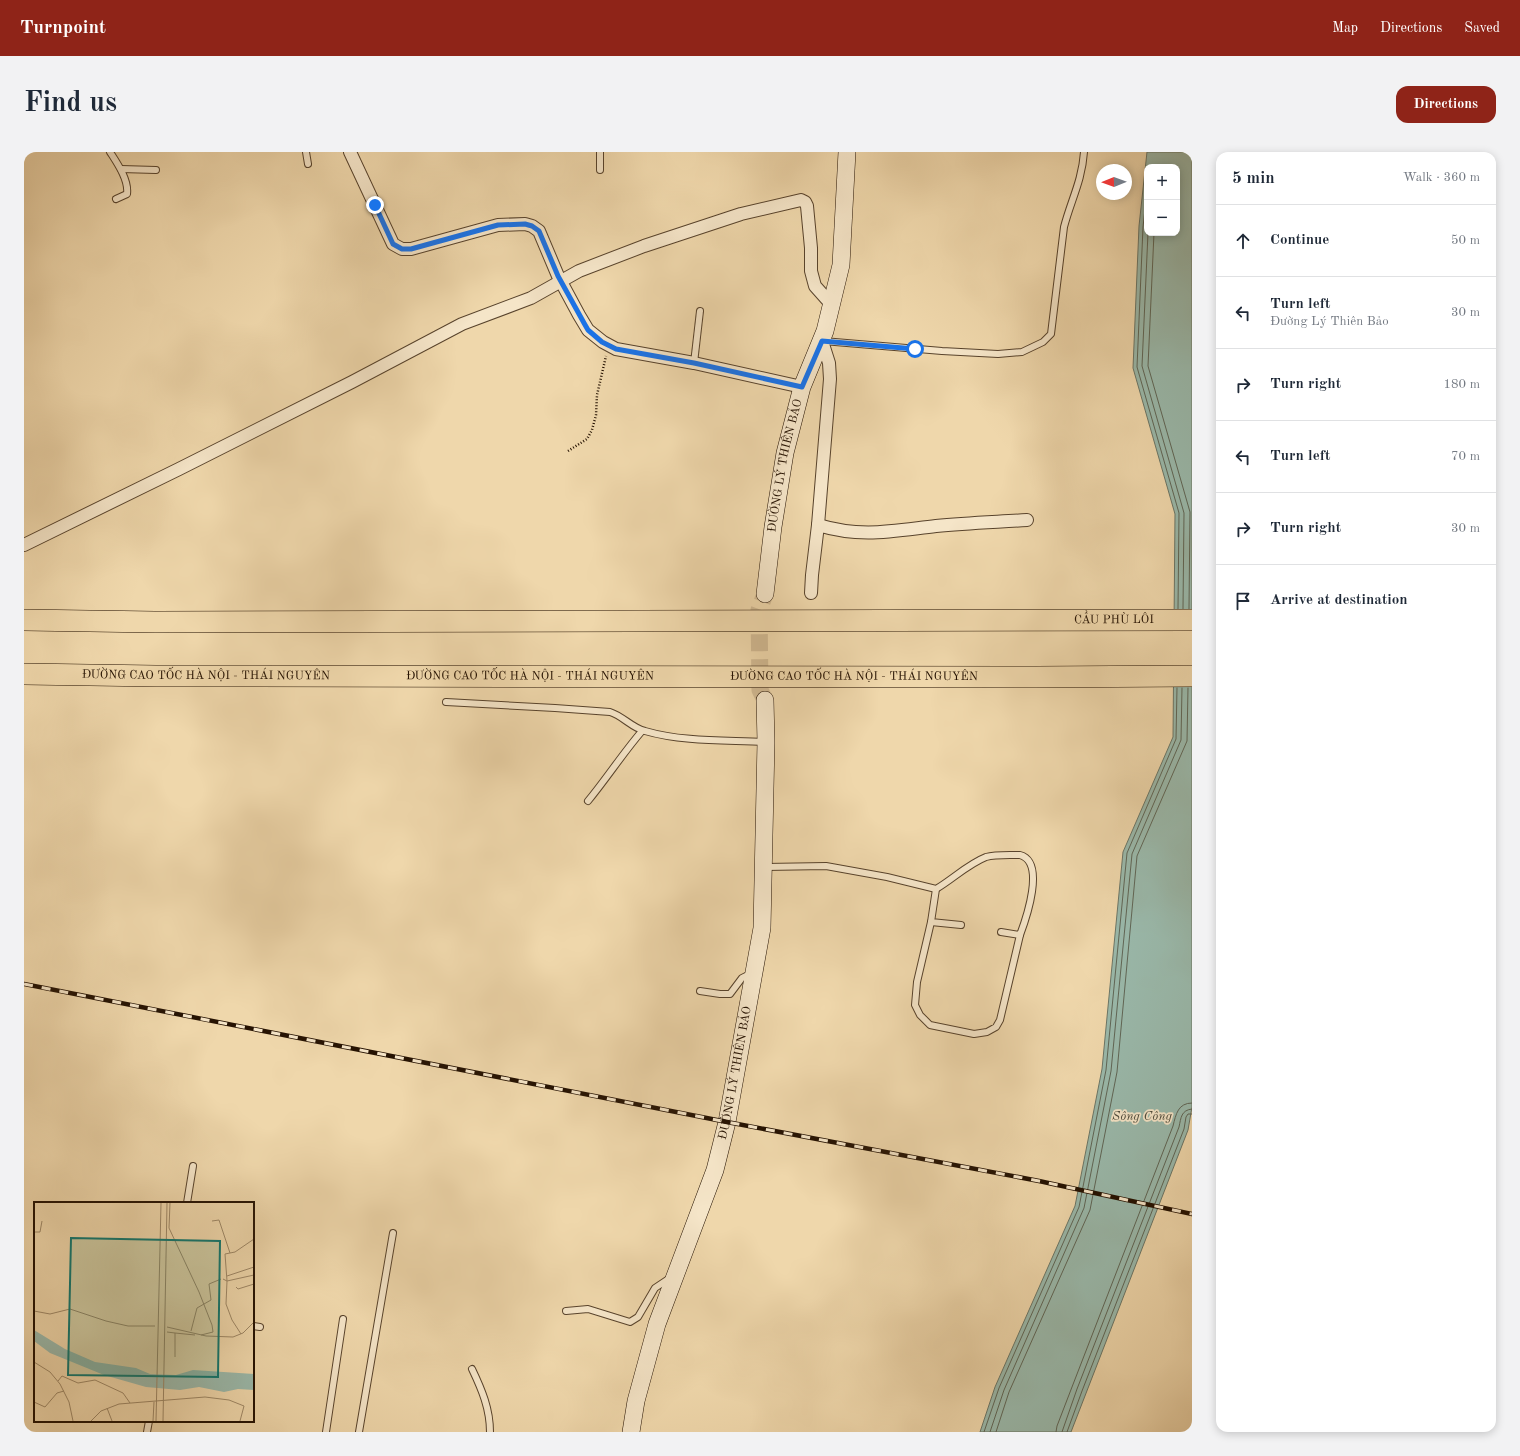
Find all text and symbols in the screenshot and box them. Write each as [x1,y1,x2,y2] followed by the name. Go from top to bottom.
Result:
[20,19,106,38] text: Turnpoint
[1332,21,1358,35] text: Map
[1380,21,1442,35] text: Directions
[1464,21,1500,35] text: Saved
[1396,86,1496,123] button: Directions
[24,90,117,118] text: Find us
[1096,164,1132,200] north arrow
[1144,164,1180,236] map controls
[1144,164,1180,200] button: +
[1232,170,1275,187] text: 5 min
[1403,171,1480,184] text: Walk · 360 m
[366,196,384,214] route end
[1144,200,1180,236] button: −
[1232,230,1254,252] icon: ahead
[1270,233,1329,248] text: Continue
[1451,234,1480,247] text: 50 m
[1270,297,1330,312] text: Turn left
[1232,302,1254,324] icon: left
[1451,306,1480,319] text: 30 m
[1270,315,1389,328] text: Đường Lý Thiên Bảo
[906,340,924,358] route start
[1232,374,1254,396] icon: right
[1270,377,1341,392] text: Turn right
[1443,378,1480,391] text: 180 m
[765,398,805,533] street label: ĐƯỜNG LÝ THIÊN BẢO
[1232,446,1254,468] icon: left
[1270,449,1330,464] text: Turn left
[1451,450,1480,463] text: 70 m
[1232,518,1254,540] icon: right
[1270,521,1341,536] text: Turn right
[1451,522,1480,535] text: 30 m
[1232,590,1254,612] icon: arrive
[1270,593,1408,608] text: Arrive at destination
[1074,609,1154,626] street label: CẦU PHÙ LÔI
[82,665,330,682] street label: ĐƯỜNG CAO TỐC HÀ NỘI - THÁI NGUYÊN
[406,665,654,683] street label: ĐƯỜNG CAO TỐC HÀ NỘI - THÁI NGUYÊN
[730,666,978,683] street label: ĐƯỜNG CAO TỐC HÀ NỘI - THÁI NGUYÊN
[717,1005,754,1141] street label: ĐƯỜNG LÝ THIÊN BẢO
[1112,1110,1172,1123] water label: Sông Công
[34,1202,254,1422] inset map

